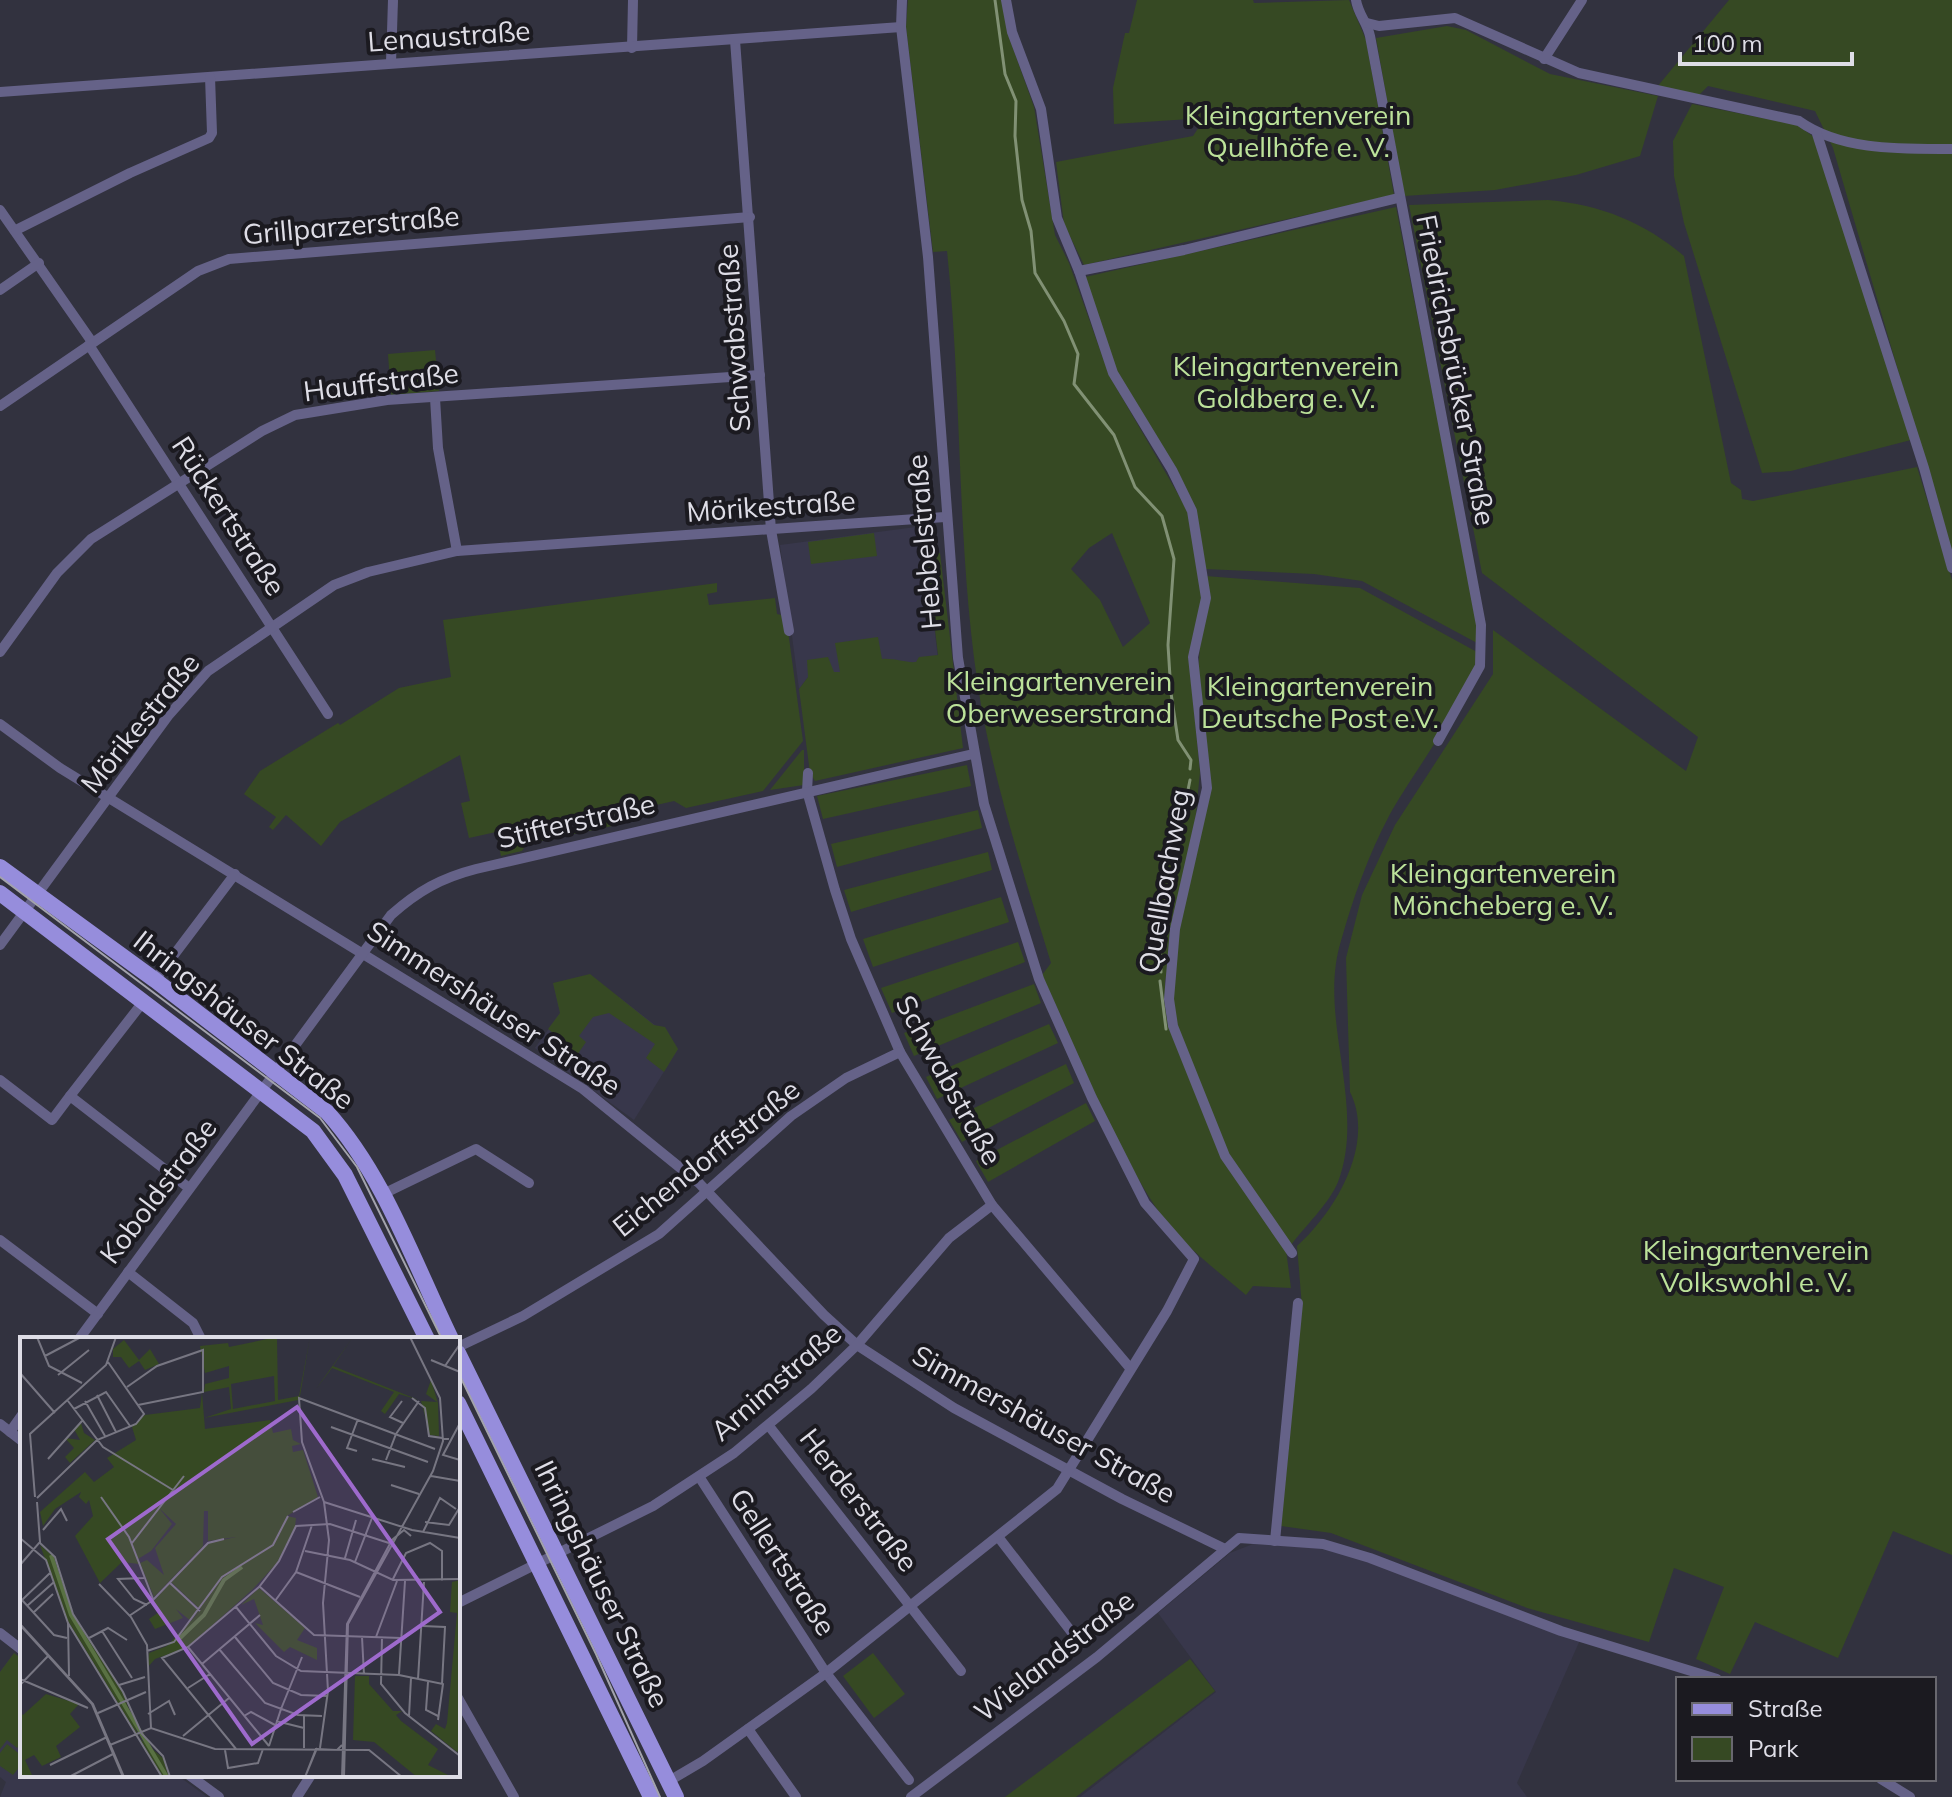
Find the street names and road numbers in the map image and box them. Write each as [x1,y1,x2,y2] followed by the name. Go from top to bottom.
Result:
[366,12,532,59] street label: Lenaustraße
[241,198,461,251] street label: Grillparzerstraße
[1409,211,1504,528] street label: Friedrichsbrücker Straße
[709,243,758,433] street label: Schwabstraße
[301,355,461,408] street label: Hauffstraße
[165,430,294,602] street label: Rückertstraße
[898,453,949,631] street label: Hebbelstraße
[685,482,857,529] street label: Mörikestraße
[73,646,207,800] street label: Mörikestraße
[494,785,658,856] street label: Stifterstraße
[1130,786,1197,976] street label: Quellbachweg
[361,912,628,1103] street label: Simmershäuser Straße
[127,923,362,1117] street label: Ihringshäuser Straße
[888,989,1010,1171] street label: Schwabstraße
[605,1072,806,1244] street label: Eichendorffstraße
[92,1111,224,1270] street label: Koboldstraße
[703,1315,848,1448] street label: Arnimstraße
[907,1337,1182,1510] street label: Simmershäuser Straße
[793,1421,926,1578] street label: Herderstraße
[527,1454,677,1713] street label: Ihringshäuser Straße
[723,1482,844,1642] street label: Gellertstraße
[967,1582,1141,1729] street label: Wielandstraße

